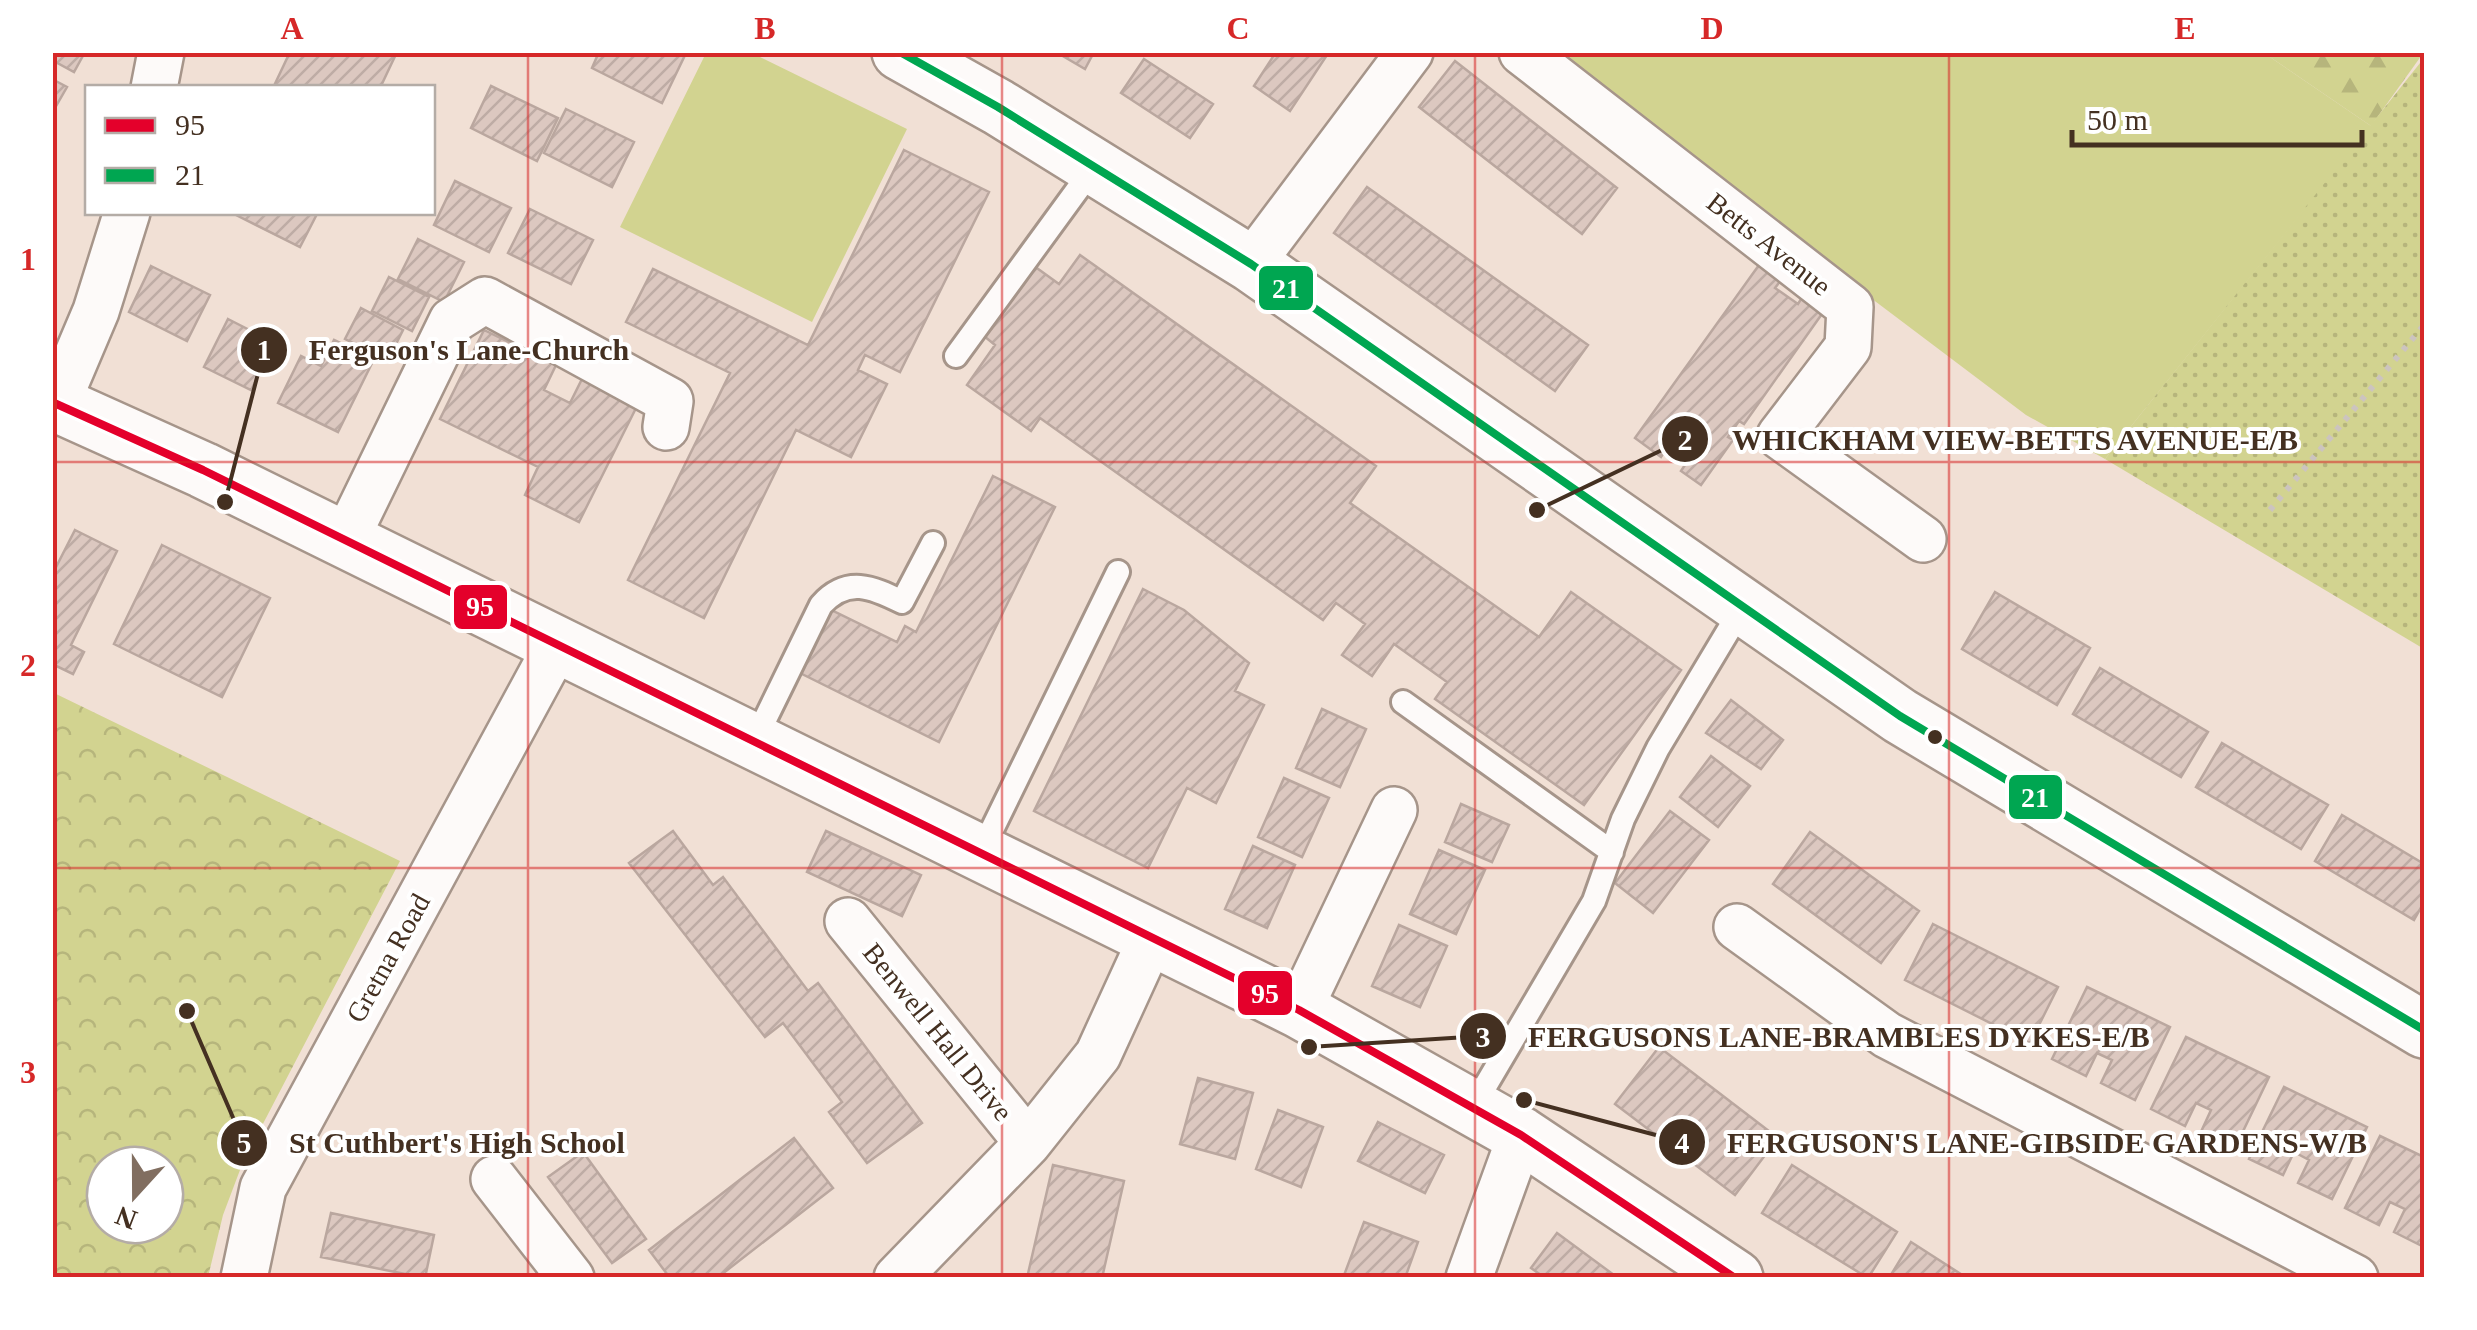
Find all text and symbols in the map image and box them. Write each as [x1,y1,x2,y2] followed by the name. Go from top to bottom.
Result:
[280,10,304,46] text: A
[754,10,776,46] text: B
[1226,10,1250,46] text: C
[1700,10,1724,46] text: D
[2174,10,2196,46] text: E
[85,85,435,215] legend
[2072,85,2362,147] scale bar
[2087,103,2148,136] text: 50 m
[175,108,205,141] text: 95
[175,158,205,191] text: 21
[1701,186,1837,302] street label: Betts Avenue
[20,241,36,277] text: 1
[1257,264,1315,312] line badge: 21
[1272,273,1300,304] text: 21
[239,320,650,380] callout: Ferguson's Lane-Church
[257,333,272,366] text: 1
[309,333,629,366] text: Ferguson's Lane-Church
[1660,409,2319,469] callout: WHICKHAM VIEW-BETTS AVENUE-E/B
[1678,423,1693,456] text: 2
[1732,423,2298,456] text: WHICKHAM VIEW-BETTS AVENUE-E/B
[452,583,509,631] line badge: 95
[466,591,494,622] text: 95
[20,647,36,683] text: 2
[1925,727,1945,747] unlabelled marker
[2007,773,2064,821] line badge: 21
[2021,782,2049,813] text: 21
[340,888,436,1028] street label: Gretna Road
[857,937,1019,1127] street label: Benwell Hall Drive
[1236,969,1294,1017] line badge: 95
[1251,978,1279,1009] text: 95
[1458,1006,2169,1066] callout: FERGUSONS LANE-BRAMBLES DYKES-E/B
[1476,1020,1491,1053] text: 3
[1528,1020,2150,1053] text: FERGUSONS LANE-BRAMBLES DYKES-E/B
[20,1054,36,1090] text: 3
[1657,1112,2387,1172] callout: FERGUSON'S LANE-GIBSIDE GARDENS-W/B
[219,1113,645,1173] callout: St Cuthbert's High School
[237,1126,252,1159] text: 5
[289,1126,625,1159] text: St Cuthbert's High School
[1675,1126,1690,1159] text: 4
[1727,1126,2367,1159] text: FERGUSON'S LANE-GIBSIDE GARDENS-W/B
[85,1145,185,1245] north arrow
[111,1200,141,1236] text: N

